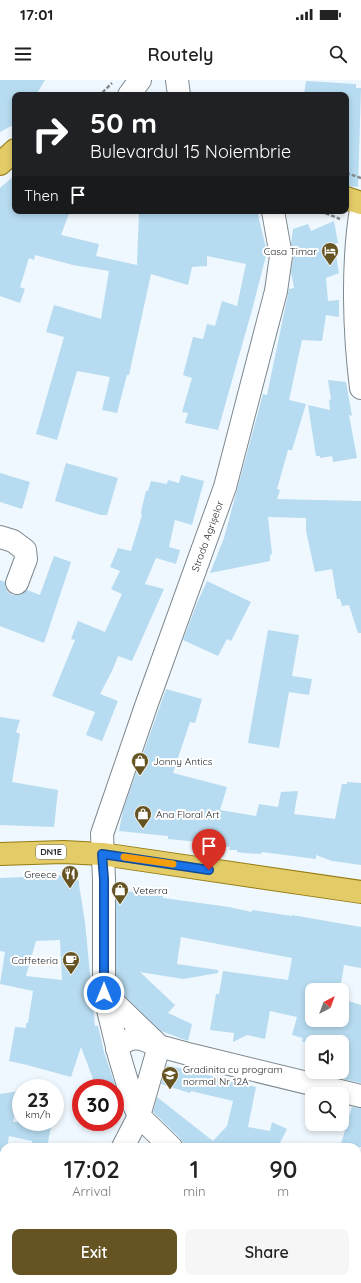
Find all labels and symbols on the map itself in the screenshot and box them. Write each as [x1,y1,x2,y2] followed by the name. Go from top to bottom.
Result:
[320,241,340,266] hotel icon: Casa Timar
[264,245,317,258] place label: Casa Timar
[189,499,226,574] street label: Strada Agrișelor
[130,751,150,776] shop icon: Jonny Antics
[153,755,213,768] place label: Jonny Antics
[133,804,153,829] shop icon: Ana Floral Art
[156,808,220,821] place label: Ana Floral Art
[192,829,226,870] pin
[36,845,66,859] road number: DN1E
[60,864,80,889] restaurant icon: Greece
[24,868,57,881] place label: Greece
[110,880,130,905] shop icon: Veterra
[133,884,168,897] place label: Veterra
[61,950,81,975] cafe icon: Caffeteria
[12,954,58,967] place label: Caffeteria
[83,972,125,1014] position arrow
[305,983,349,1027] north arrow
[183,1063,283,1088] place label: Gradinita cu program normal Nr 12A
[160,1065,180,1090] school or university icon: Gradinita cu program normal Nr 12A
[72,1079,124,1131] speed limit sign: 30

